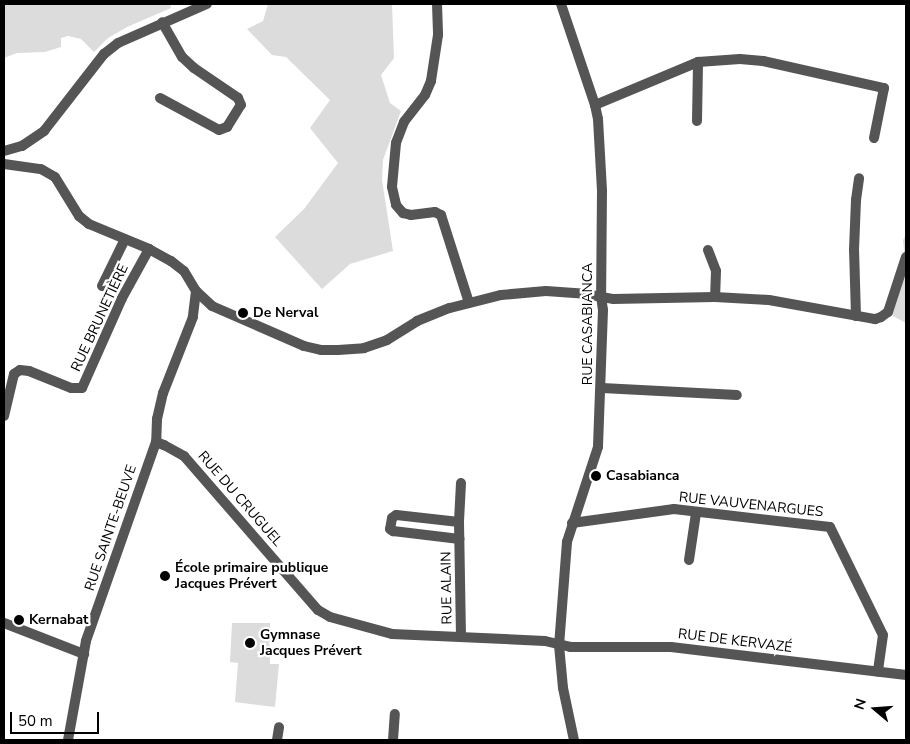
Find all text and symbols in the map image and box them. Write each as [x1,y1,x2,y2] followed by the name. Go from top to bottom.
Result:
[68,262,132,374] street label: RUE BRUNETIÈRE
[580,263,596,385] street label: RUE CASABIANCA
[253,305,318,321] place label: De Nerval
[237,307,249,319] marker: De Nerval
[194,448,286,550] street label: RUE DU CRUGUEL
[82,463,140,593] street label: RUE SAINTE-BEUVE
[606,468,679,484] place label: Casabianca
[590,470,602,482] marker: Casabianca
[678,489,824,521] street label: RUE VAUVENARGUES
[438,551,456,625] street label: RUE ALAIN
[175,560,328,592] place label: École primaire publique Jacques Prévert
[159,570,171,582] marker: École primaire publique Jacques Prévert
[29,612,88,628] place label: Kernabat
[13,614,25,626] marker: Kernabat
[677,626,793,656] street label: RUE DE KERVAZÉ
[260,627,362,660] place label: Gymnase Jacques Prévert
[244,637,256,649] marker: Gymnase Jacques Prévert
[850,684,900,734] north arrow
[850,696,871,712] text: N
[12,702,101,734] scale bar
[18,711,53,731] text: 50 m

